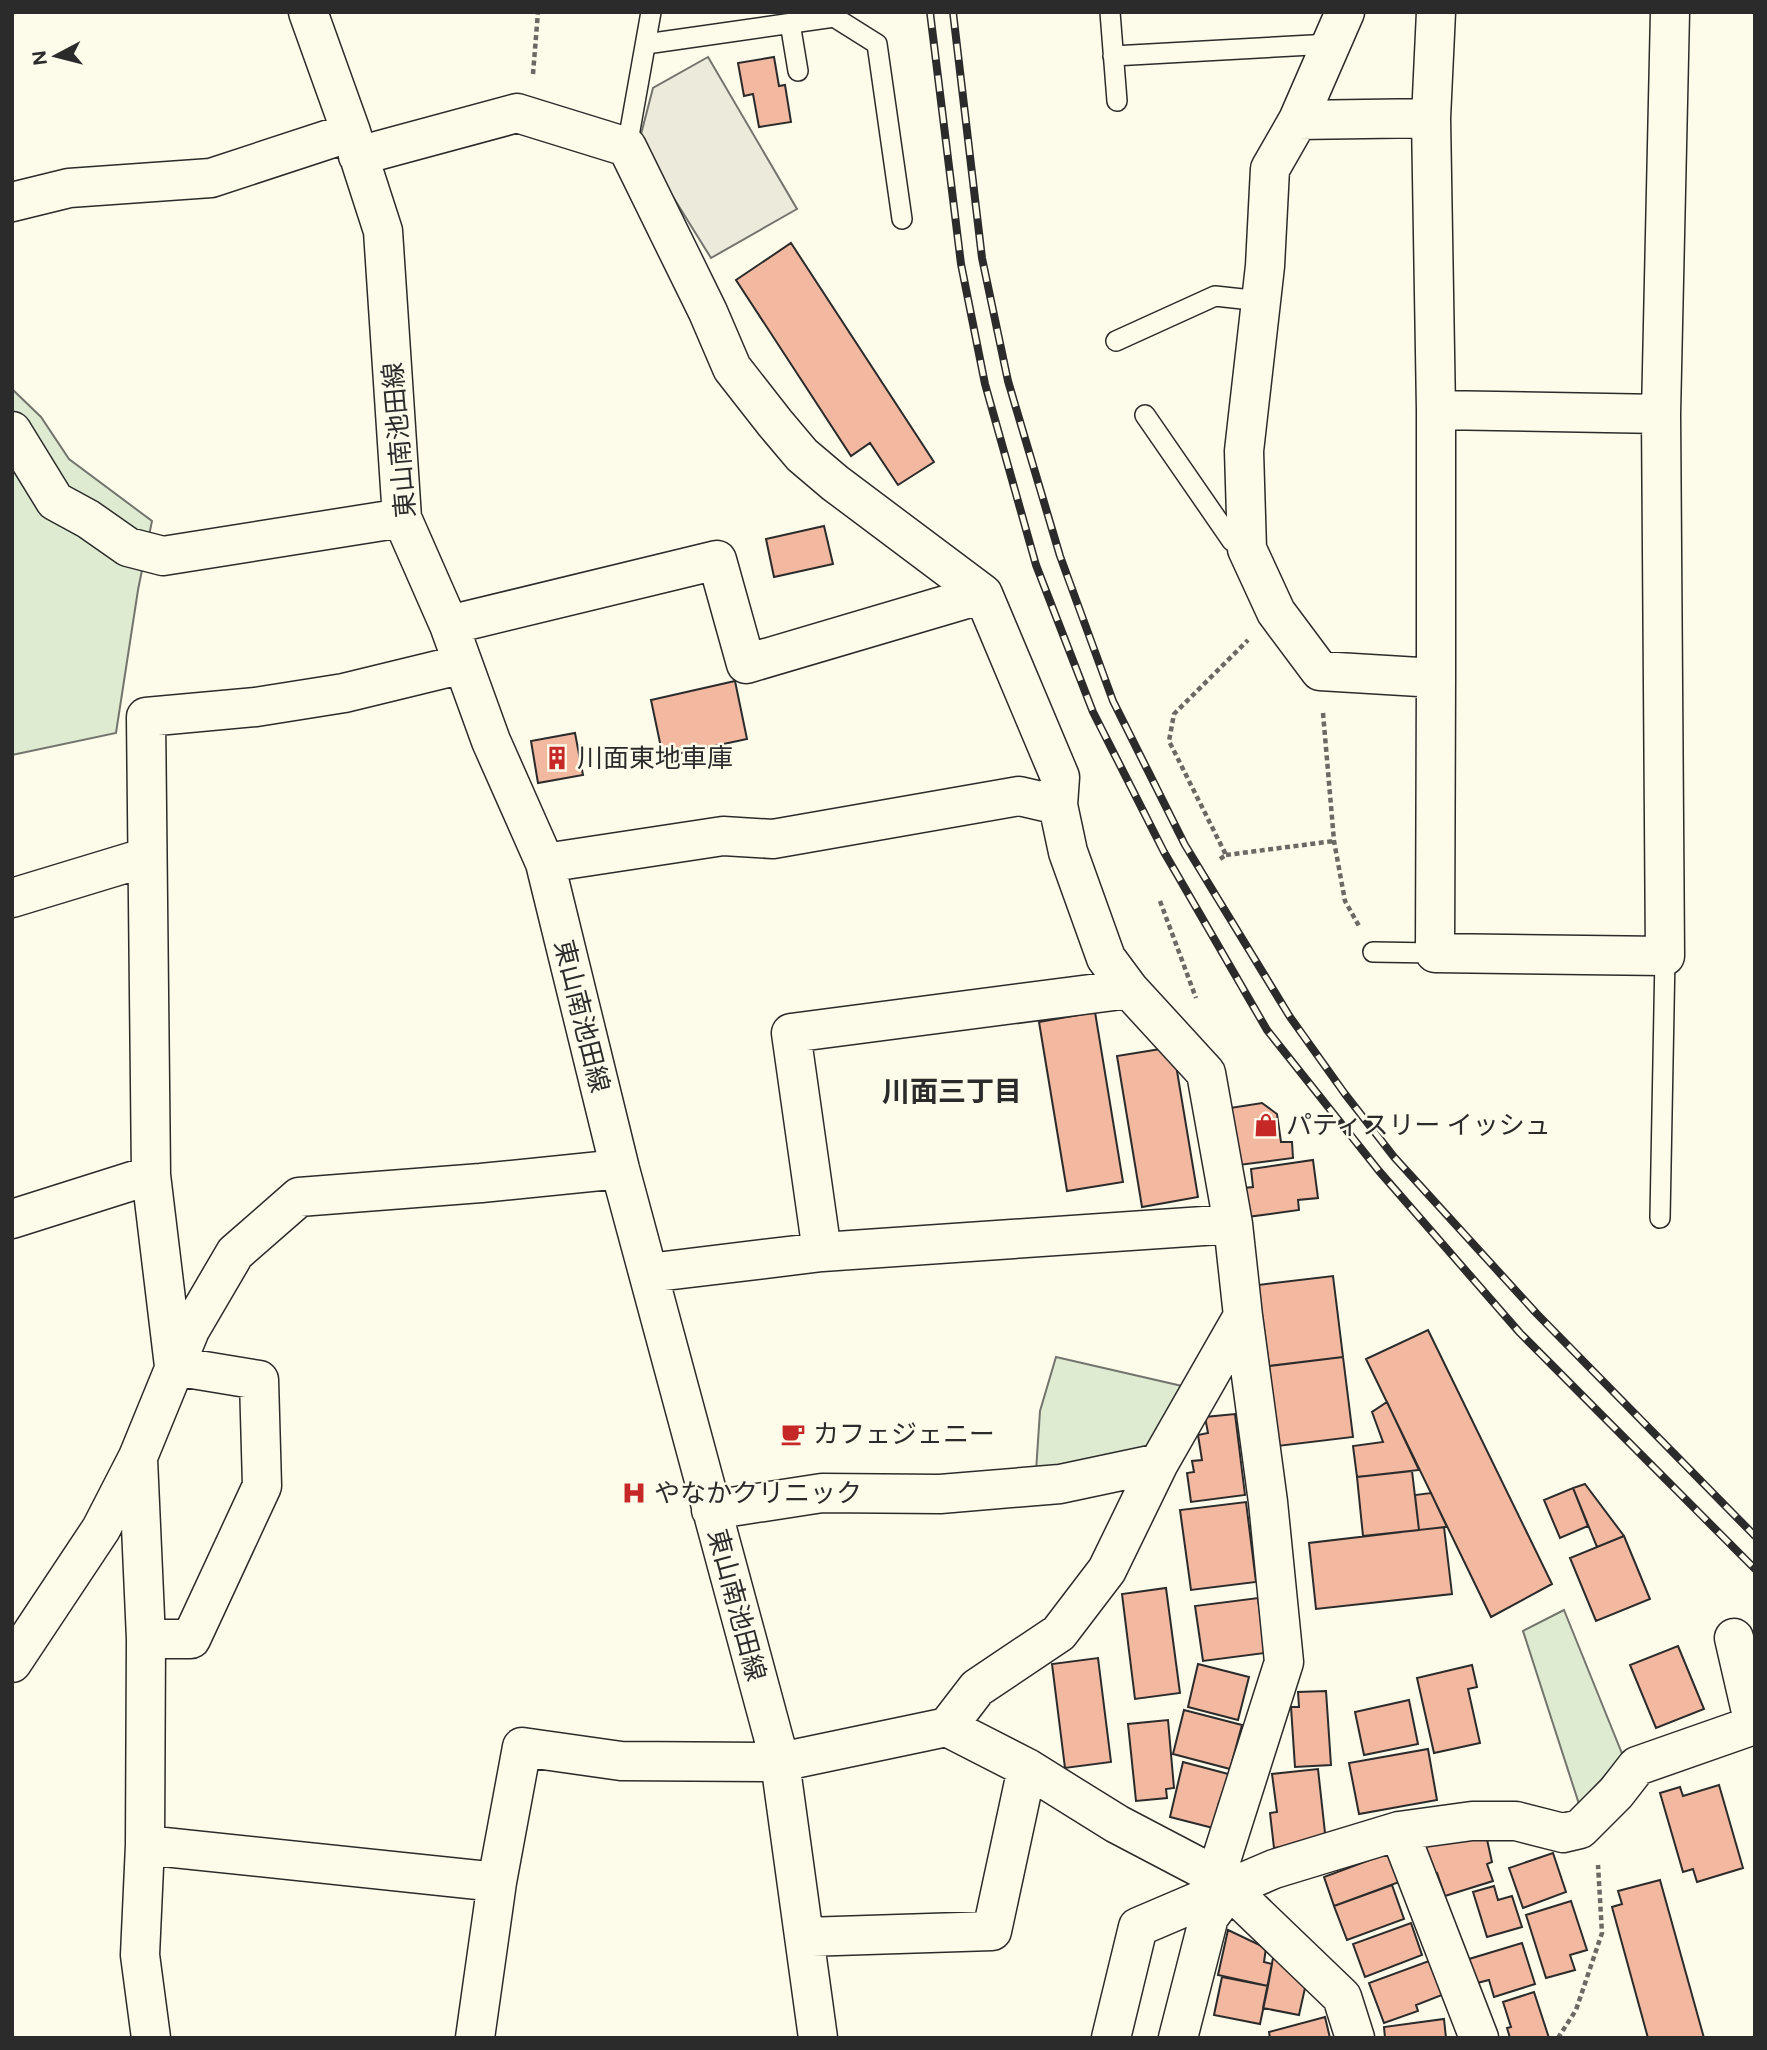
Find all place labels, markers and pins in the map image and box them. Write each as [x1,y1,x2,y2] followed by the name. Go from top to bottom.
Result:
[577,742,733,774] place label: 川面東地車庫
[543,744,571,772] building icon: 川面東地車庫
[1286,1109,1551,1141] place label: パティスリー イッシュ
[1252,1111,1280,1139] shop icon: パティスリー イッシュ
[813,1418,995,1450] place label: カフェジェニー
[779,1420,807,1448] cafe icon: カフェジェニー
[654,1477,862,1509] place label: やなかクリニック
[620,1479,648,1507] hospital icon: やなかクリニック

